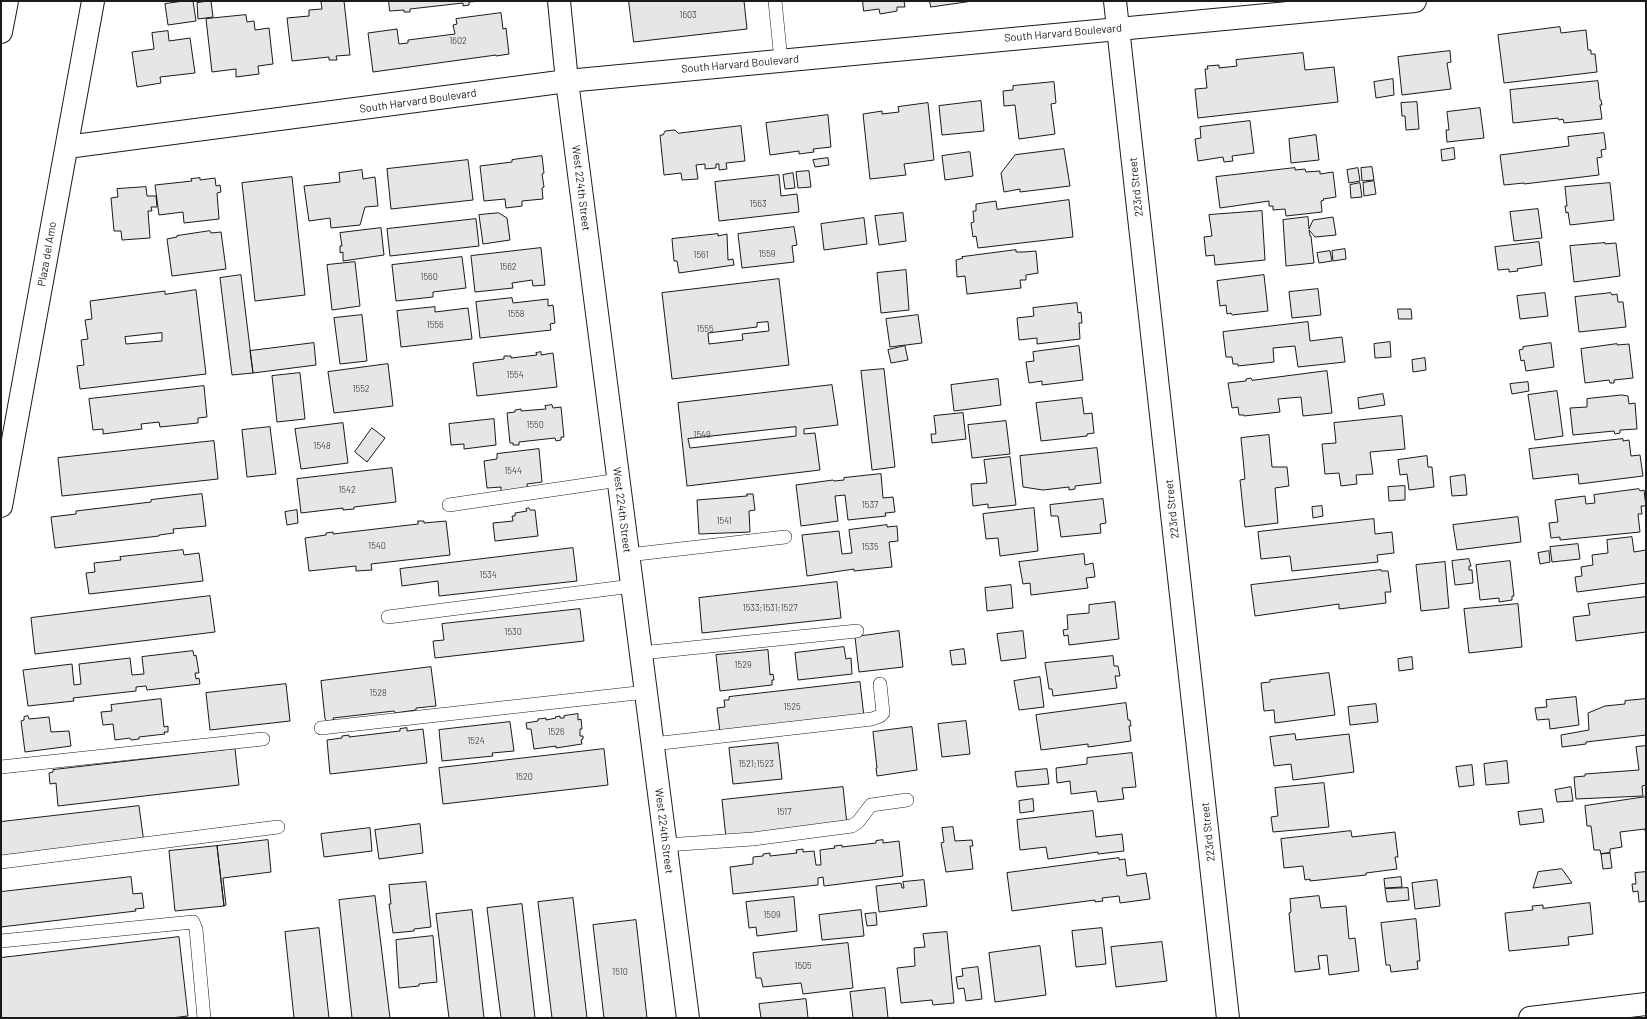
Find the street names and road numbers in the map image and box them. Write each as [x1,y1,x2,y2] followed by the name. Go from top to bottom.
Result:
[1004,21,1122,45] street label: South Harvard Boulevard
[681,52,799,76] street label: South Harvard Boulevard
[359,86,477,116] street label: South Harvard Boulevard
[569,144,593,232] street label: West 224th Street
[1126,157,1146,217] street label: 223rd Street
[35,221,59,287] street label: Plaza del Amo
[610,466,634,554] street label: West 224th Street
[1162,479,1182,539] street label: 223rd Street
[652,787,676,875] street label: West 224th Street
[1198,802,1218,862] street label: 223rd Street

